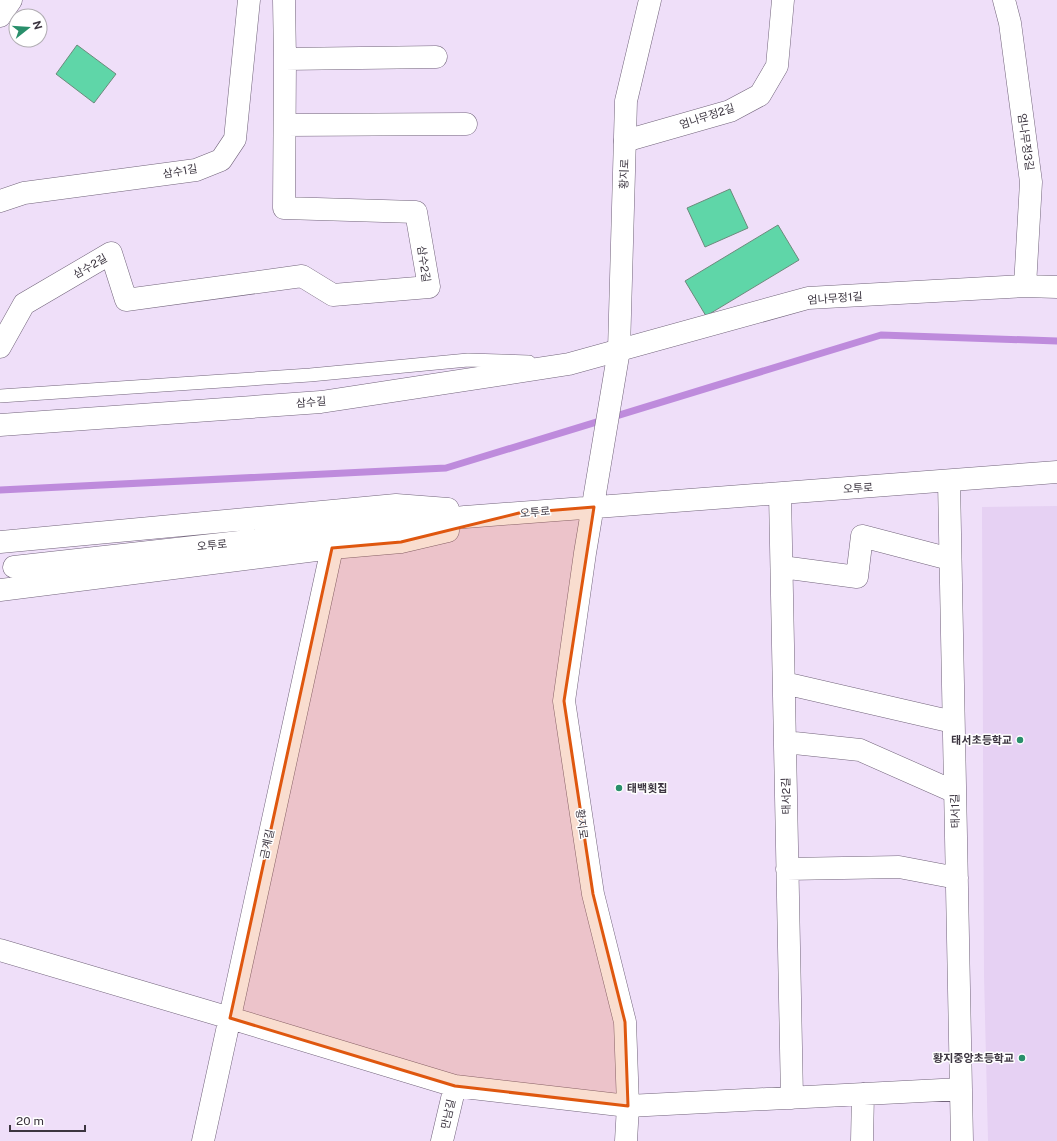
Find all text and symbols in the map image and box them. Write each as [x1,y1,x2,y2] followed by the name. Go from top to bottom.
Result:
[8,8,48,48] north arrow
[31,19,45,31] text: N
[678,101,736,131] street label: 엄나무정2길
[1016,113,1036,171] street label: 엄나무정3길
[617,159,631,189] street label: 황지로
[162,162,198,180] street label: 삼수1길
[415,245,433,283] street label: 삼수2길
[71,252,109,280] street label: 삼수2길
[807,290,863,306] street label: 엄나무정1길
[295,395,327,409] street label: 삼수길
[842,481,874,495] street label: 오투로
[519,505,551,519] street label: 오투로
[196,537,228,553] street label: 오투로
[951,734,1012,746] place label: 태서초등학교
[1015,735,1025,745] marker: 태서초등학교
[780,777,792,815] street label: 태서2길
[627,782,667,794] place label: 태백횟집
[614,783,624,793] marker: 태백횟집
[949,793,961,829] street label: 태서1길
[574,808,590,840] street label: 황지로
[258,828,276,860] street label: 금계길
[933,1052,1014,1064] place label: 황지중앙초등학교
[1017,1053,1027,1063] marker: 황지중앙초등학교
[439,1098,457,1130] street label: 만남길
[10,1107,85,1133] scale bar
[16,1114,44,1128] text: 20 m

